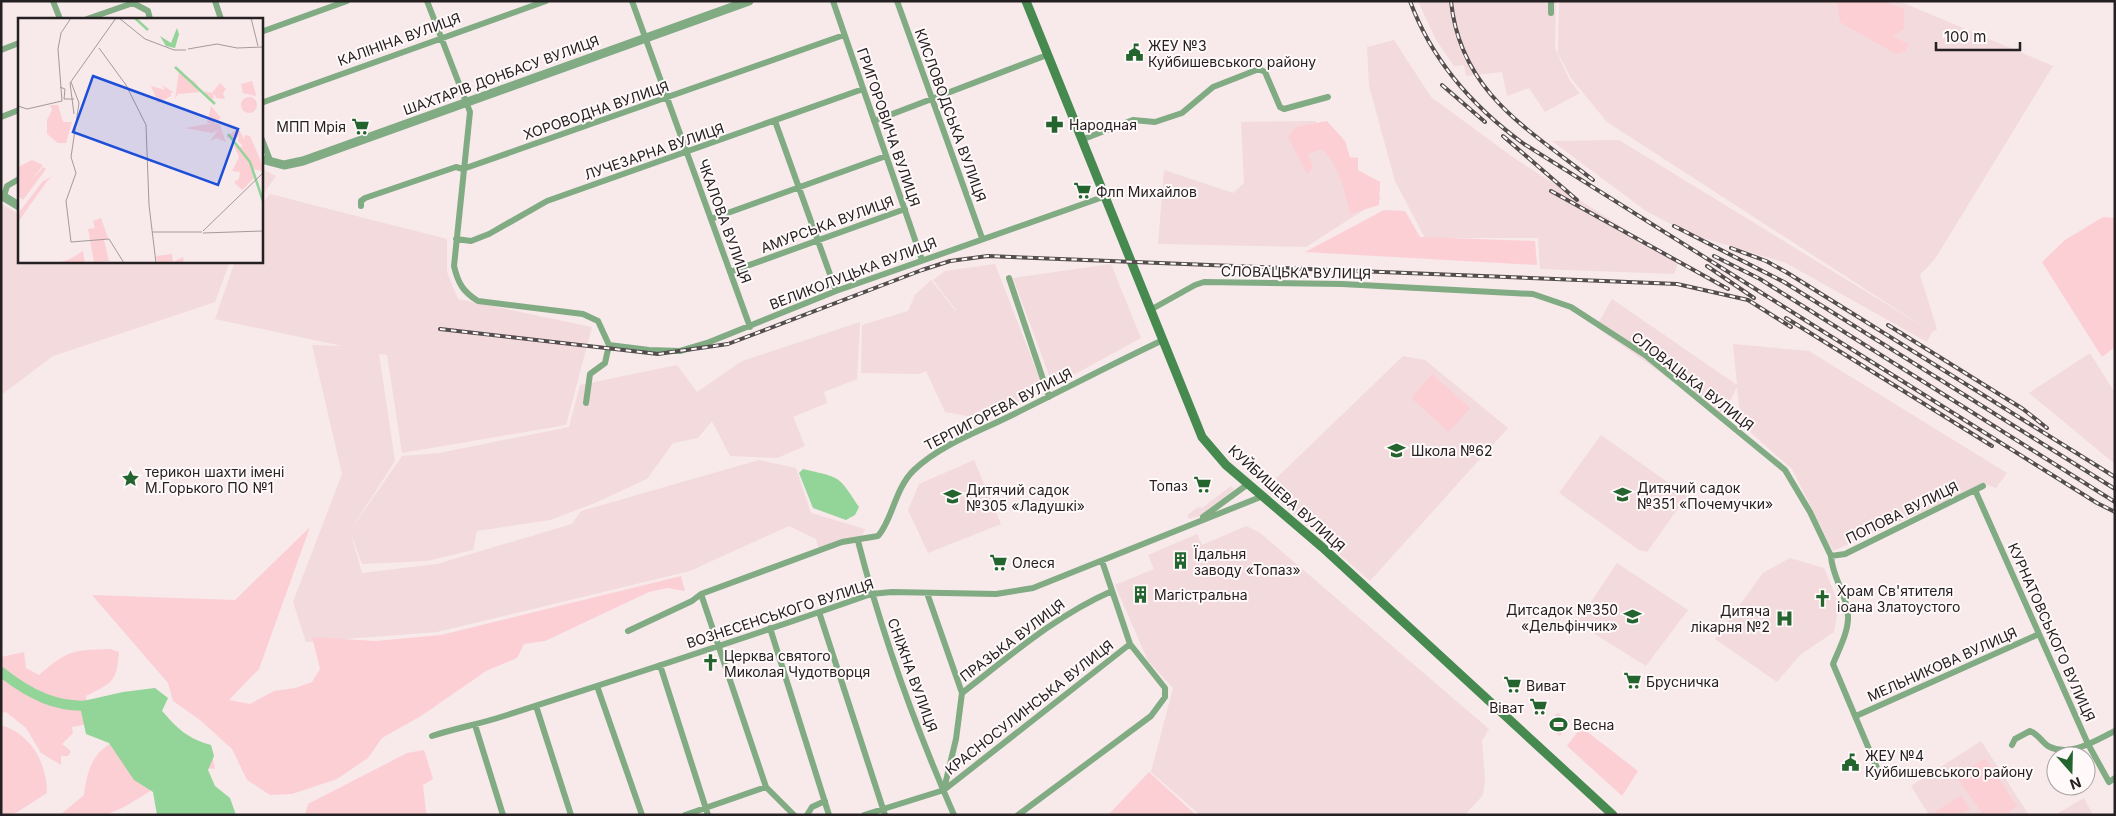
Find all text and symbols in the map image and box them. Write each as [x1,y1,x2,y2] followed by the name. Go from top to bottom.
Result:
[335,9,463,69] street label: КАЛІНІНА ВУЛИЦЯ
[18,18,262,262] inset map
[1936,20,2020,52] scale bar
[912,26,990,204] street label: КИСЛОВОДСЬКА ВУЛИЦЯ
[1944,27,1986,46] text: 100 m
[401,32,601,118] street label: ШАХТАРІВ ДОНБАСУ ВУЛИЦЯ
[1148,37,1316,70] place label: ЖЕУ №3 Куйбишевського району
[1124,43,1144,63] public building icon: ЖЕУ №3 Куйбишевського району
[854,45,924,209] street label: ГРИГОРОВИЧА ВУЛИЦЯ
[521,77,671,143] street label: ХОРОВОДНА ВУЛИЦЯ
[1045,114,1065,134] pharmacy icon: Народная
[350,116,370,136] supermarket icon: МПП Мрія
[1069,116,1137,133] place label: Народная
[276,118,346,135] place label: МПП Мрія
[582,119,726,183] street label: ЛУЧЕЗАРНА ВУЛИЦЯ
[695,157,755,285] street label: ЧКАЛОВА ВУЛИЦЯ
[1072,181,1092,201] supermarket icon: Флп Михайлов
[1096,183,1197,200] place label: Флп Михайлов
[758,192,896,256] street label: АМУРСЬКА ВУЛИЦЯ
[767,233,939,313] street label: ВЕЛИКОЛУЦЬКА ВУЛИЦЯ
[1221,262,1371,282] street label: СЛОВАЦЬКА ВУЛИЦЯ
[1628,328,1758,434] street label: СЛОВАЦЬКА ВУЛИЦЯ
[921,364,1075,454] street label: ТЕРПИГОРЕВА ВУЛИЦЯ
[1225,440,1349,555] street label: КУЙБИШЕВА ВУЛИЦЯ
[1387,440,1407,460] school or university icon: Школа №62
[1411,442,1492,459] place label: Школа №62
[145,463,284,496] place label: терикон шахти імені М.Горького ПО №1
[121,469,141,489] place icon: терикон шахти імені М.Горького ПО №1
[1192,475,1212,495] supermarket icon: Топаз
[1149,477,1188,494] place label: Топаз
[1843,477,1961,547] street label: ПОПОВА ВУЛИЦЯ
[1637,479,1773,512] place label: Дитячий садок №351 «Почемучки»
[966,481,1085,514] place label: Дитячий садок №305 «Ладушкі»
[1613,485,1633,505] school or university icon: Дитячий садок №351 «Почемучки»
[942,487,962,507] school or university icon: Дитячий садок №305 «Ладушкі»
[2005,540,2099,724] street label: КУРНАТОВСЬКОГО ВУЛИЦЯ
[1193,545,1301,578] place label: Їдальня заводу «Топаз»
[1170,551,1190,571] building icon: Їдальня заводу «Топаз»
[988,552,1008,572] supermarket icon: Олеся
[1012,554,1055,571] place label: Олеся
[684,575,876,651] street label: ВОЗНЕСЕНСЬКОГО ВУЛИЦЯ
[1837,582,1960,615] place label: Храм Св'ятителя іоана Златоустого
[1130,584,1150,604] building icon: Магістральна
[1154,586,1248,603] place label: Магістральна
[1813,588,1833,608] church icon: Храм Св'ятителя іоана Златоустого
[956,595,1068,685] street label: ПРАЗЬКА ВУЛИЦЯ
[1506,601,1618,634] place label: Дитсадок №350 «Дельфінчик»
[1691,602,1770,635] place label: Дитяча лікарня №2
[1622,607,1642,627] school or university icon: Дитсадок №350 «Дельфінчик»
[1774,608,1794,628] hospital icon: Дитяча лікарня №2
[885,616,941,734] street label: СНІЖНА ВУЛИЦЯ
[1865,623,2019,705] street label: МЕЛЬНИКОВА ВУЛИЦЯ
[942,636,1116,778] street label: КРАСНОСУЛИНСЬКА ВУЛИЦЯ
[724,647,870,680] place label: Церква святого Миколая Чудотворця
[700,653,720,673] church icon: Церква святого Миколая Чудотворця
[1622,671,1642,691] supermarket icon: Брусничка
[1646,673,1719,690] place label: Брусничка
[1502,675,1522,695] supermarket icon: Виват
[1526,677,1566,694] place label: Виват
[1528,697,1548,717] supermarket icon: Віват
[1489,699,1524,716] place label: Віват
[1549,714,1569,734] sports icon: Весна
[1573,716,1614,733] place label: Весна
[2046,746,2096,796] north arrow
[1865,747,2033,780] place label: ЖЕУ №4 Куйбишевського району
[1841,753,1861,773] public building icon: ЖЕУ №4 Куйбишевського району
[2068,774,2084,793] text: N

